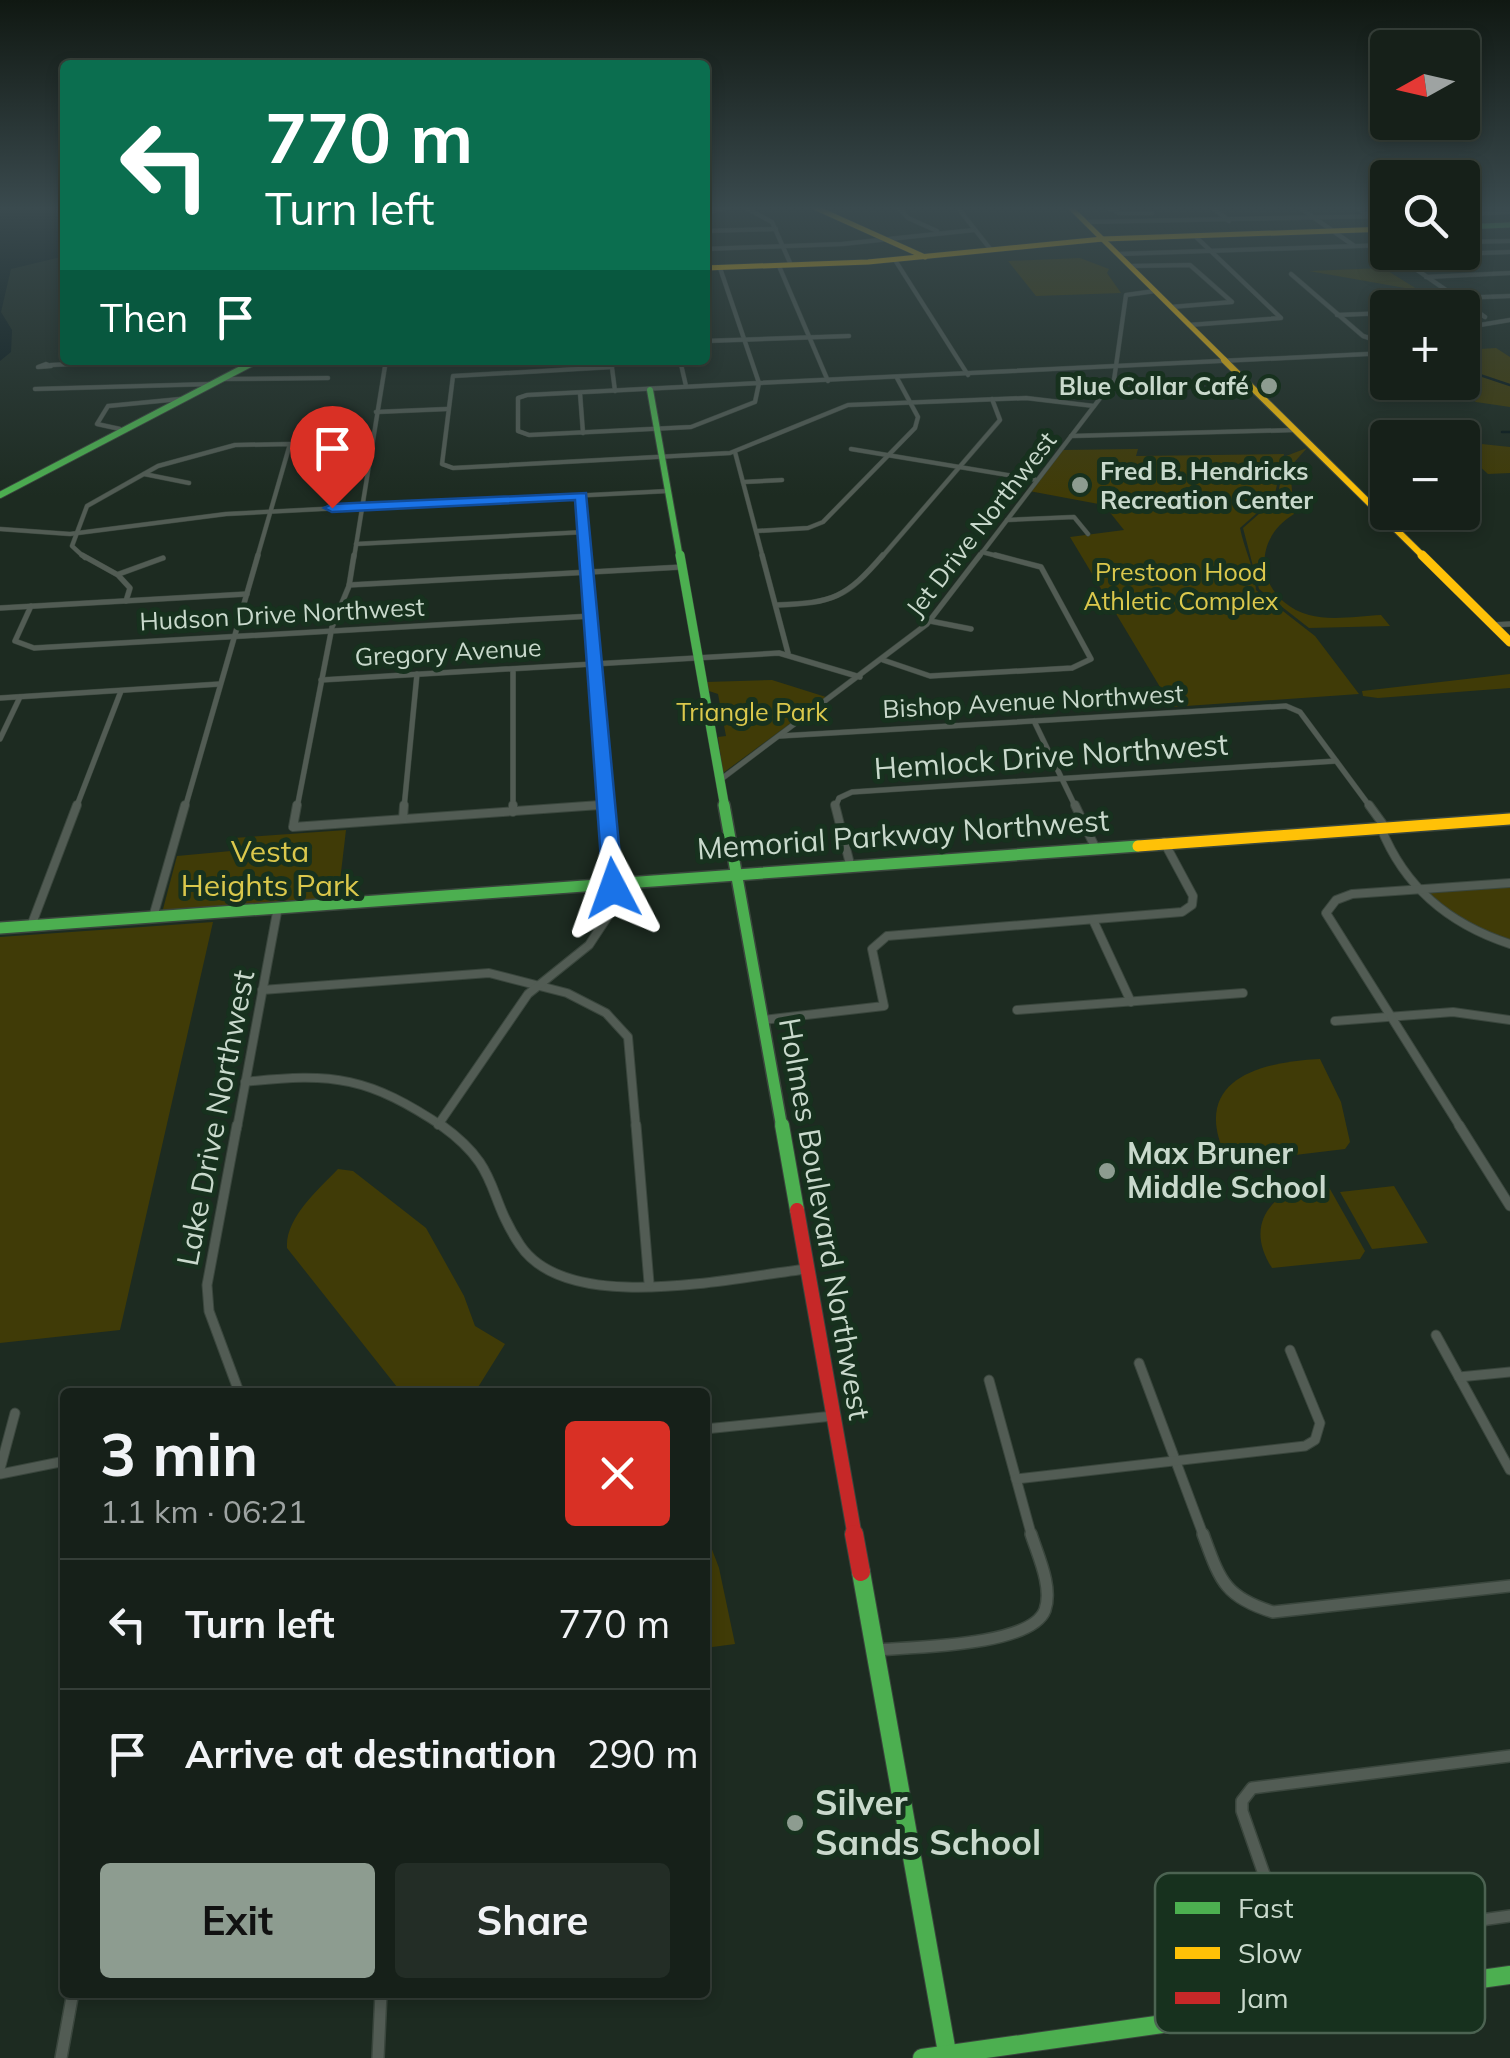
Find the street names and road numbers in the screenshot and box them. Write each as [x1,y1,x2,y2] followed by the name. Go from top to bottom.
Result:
[899,425,1063,622] street label: Jet Drive Northwest
[139,591,426,636] street label: Hudson Drive Northwest
[354,631,542,672] street label: Gregory Avenue
[882,677,1185,724] street label: Bishop Avenue Northwest
[873,725,1229,787] street label: Hemlock Drive Northwest
[696,801,1110,867] street label: Memorial Parkway Northwest
[168,967,262,1269] street label: Lake Drive Northwest
[771,1015,879,1423] street label: Holmes Boulevard Northwest

